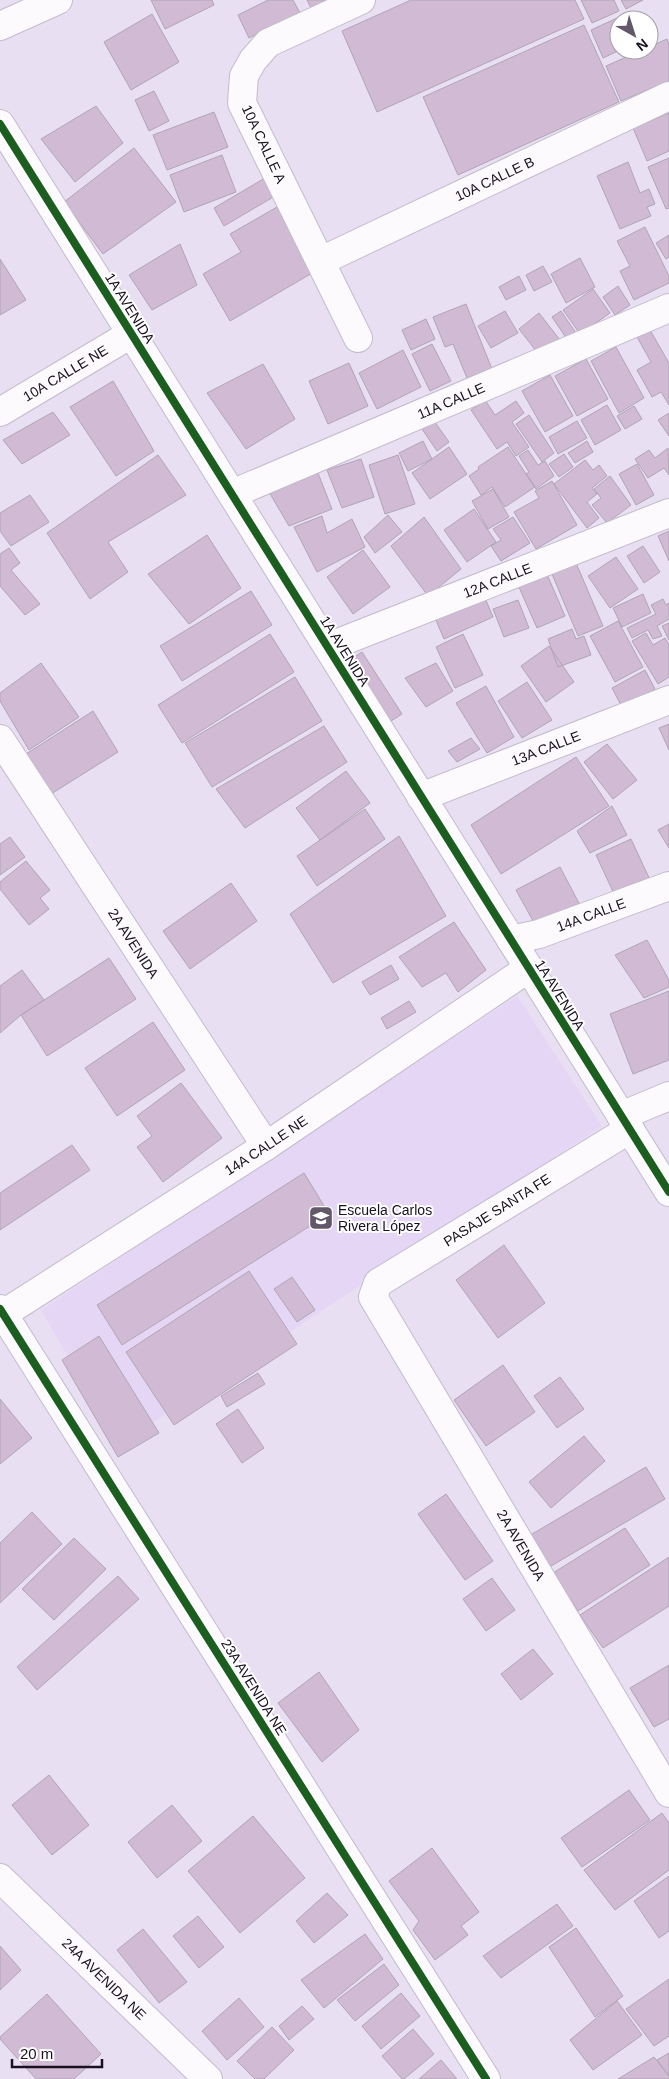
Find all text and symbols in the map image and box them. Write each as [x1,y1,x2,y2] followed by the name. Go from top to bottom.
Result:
[609,10,659,60] north arrow
[633,36,651,55] text: N
[239,102,289,186] street label: 10A CALLE A
[452,153,537,204] street label: 10A CALLE B
[102,270,158,347] street label: 1A AVENIDA
[20,342,111,405] street label: 10A CALLE NE
[415,379,487,422] street label: 11A CALLE
[461,560,534,601] street label: 12A CALLE
[317,613,373,690] street label: 1A AVENIDA
[509,728,582,769] street label: 13A CALLE
[554,895,628,935] street label: 14A CALLE
[105,905,162,982] street label: 2A AVENIDA
[532,957,588,1034] street label: 1A AVENIDA
[222,1112,310,1178] street label: 14A CALLE NE
[441,1171,553,1249] street label: PASAJE SANTA FE
[338,1202,432,1234] place label: Escuela Carlos Rivera López
[308,1205,334,1231] school or university icon: Escuela Carlos Rivera López
[494,1507,549,1584] street label: 2A AVENIDA
[218,1636,290,1738] street label: 23A AVENIDA NE
[59,1935,150,2023] street label: 24A AVENIDA NE
[12,2036,102,2068] scale bar
[20,2045,53,2062] text: 20 m

